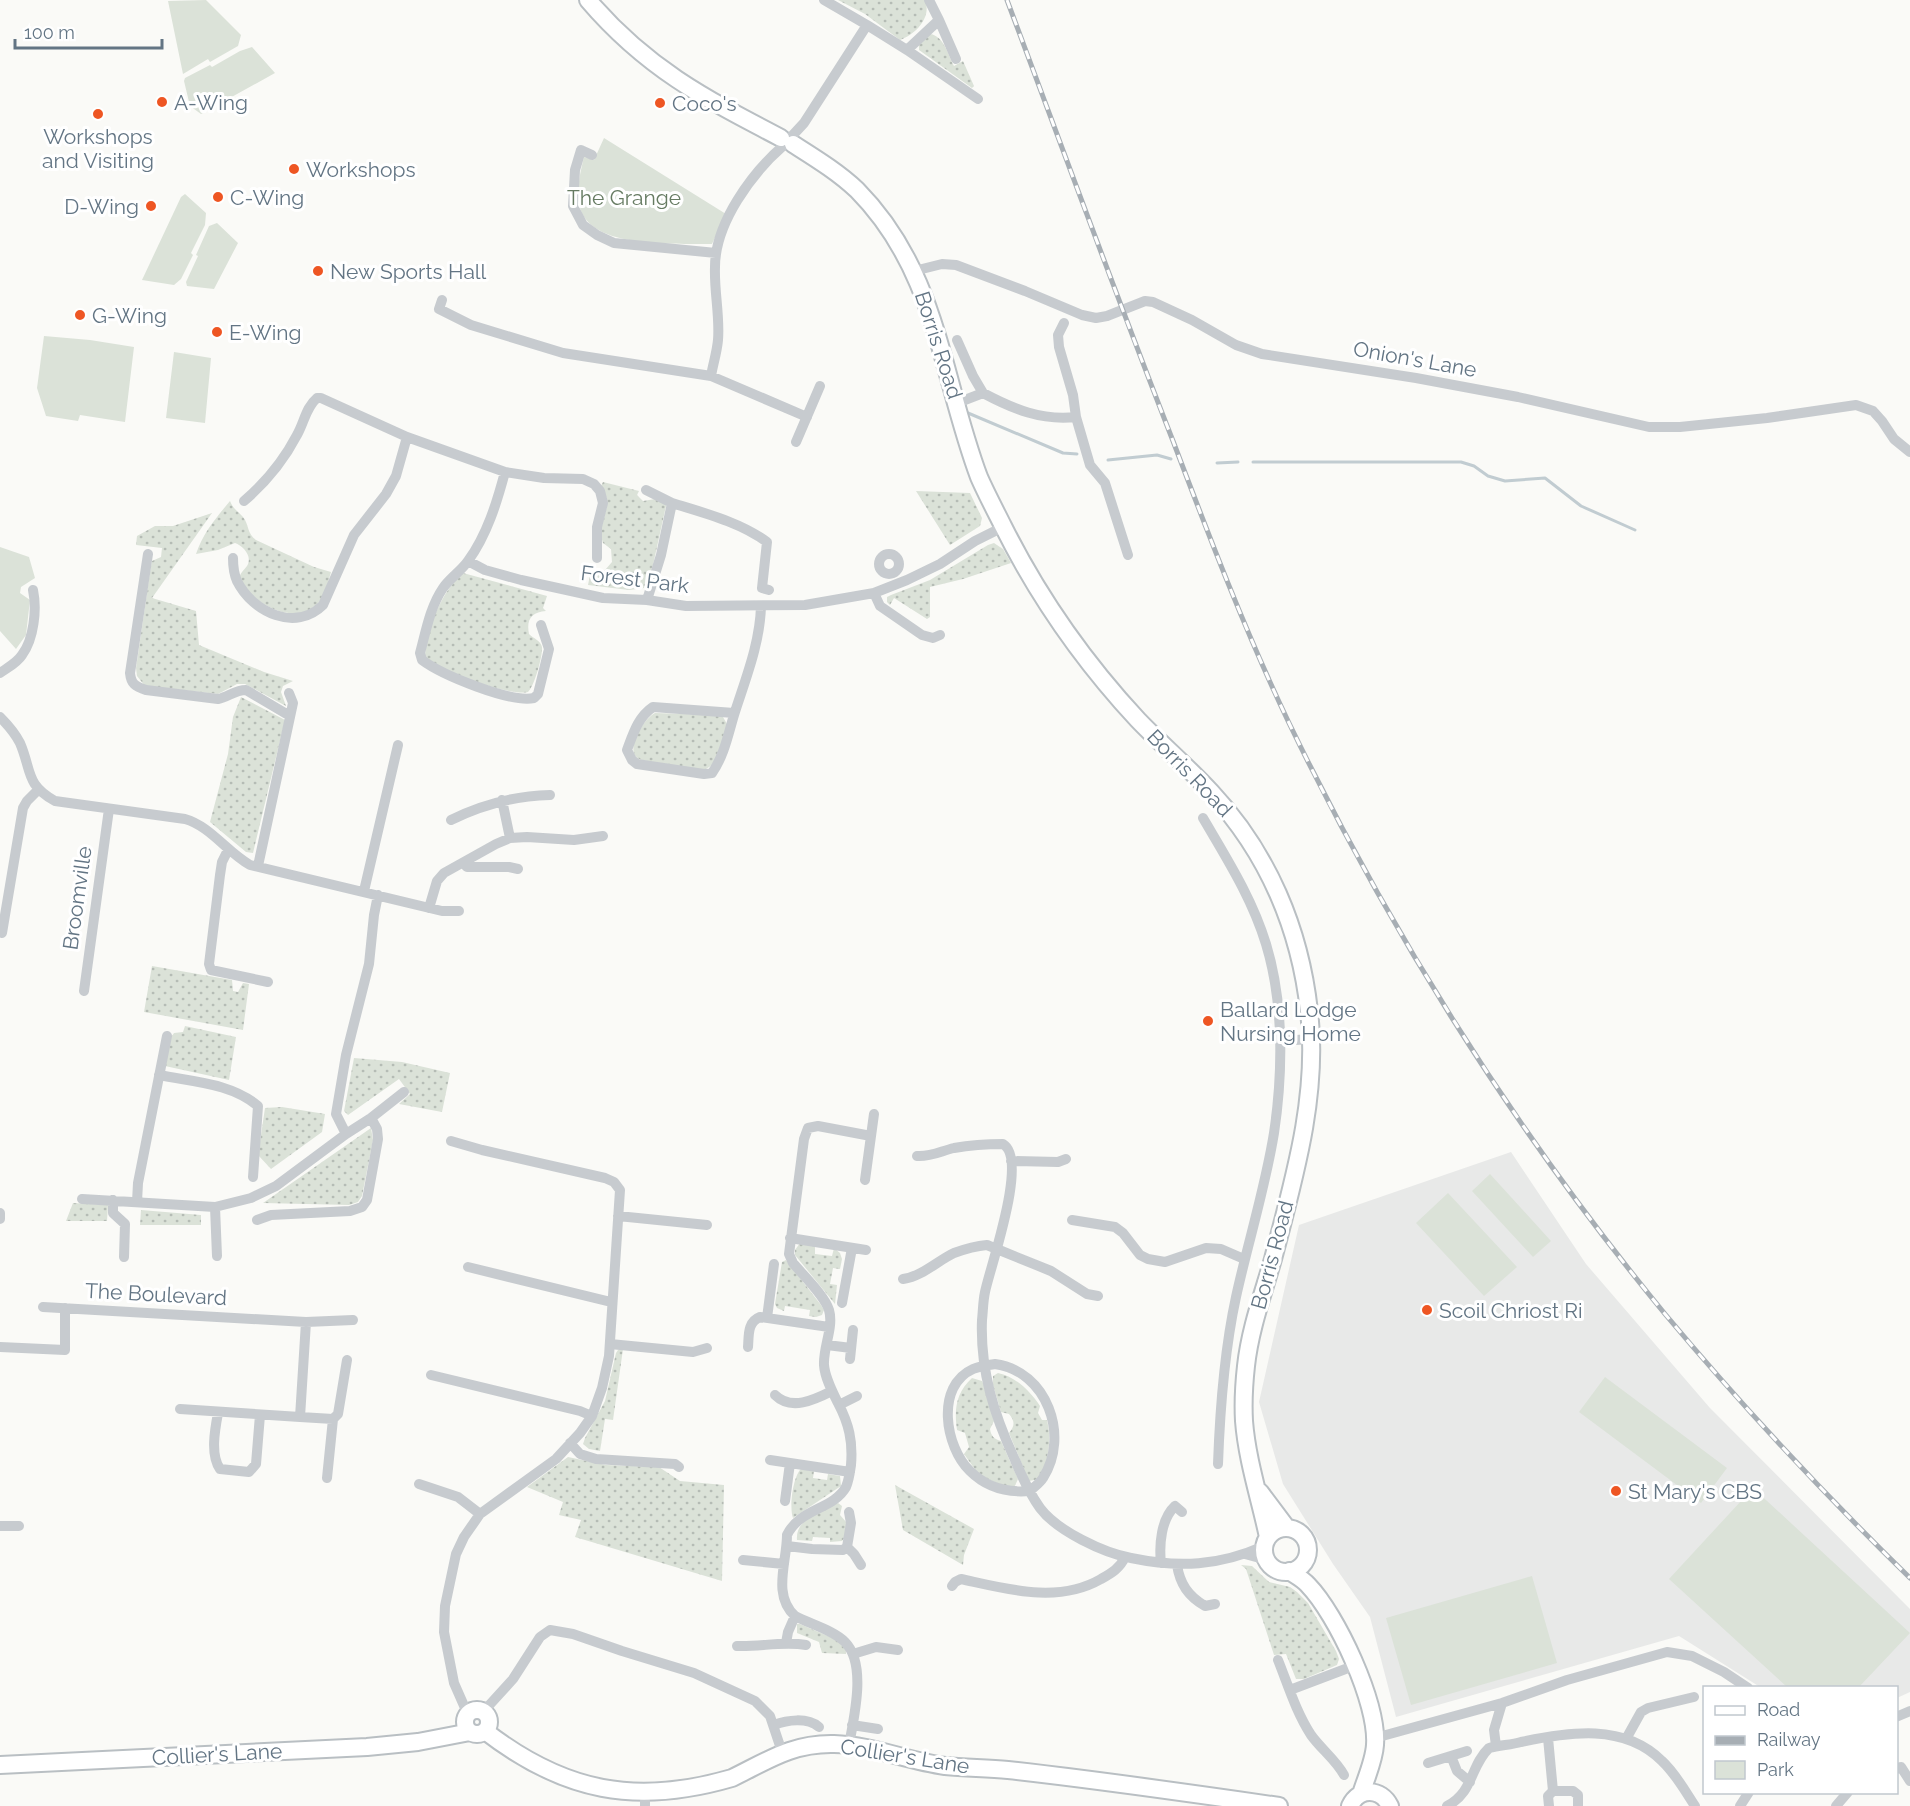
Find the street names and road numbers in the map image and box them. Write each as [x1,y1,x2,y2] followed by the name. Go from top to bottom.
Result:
[910,288,968,402] street label: Borris Road
[1351,336,1479,382] street label: Onion's Lane
[579,560,691,598] street label: Forest Park
[1142,724,1238,822] street label: Borris Road
[57,844,97,952] street label: Broomville
[1245,1198,1299,1312] street label: Borris Road
[84,1278,228,1310] street label: The Boulevard
[839,1733,971,1779] street label: Collier's Lane
[151,1738,283,1770] street label: Collier's Lane

